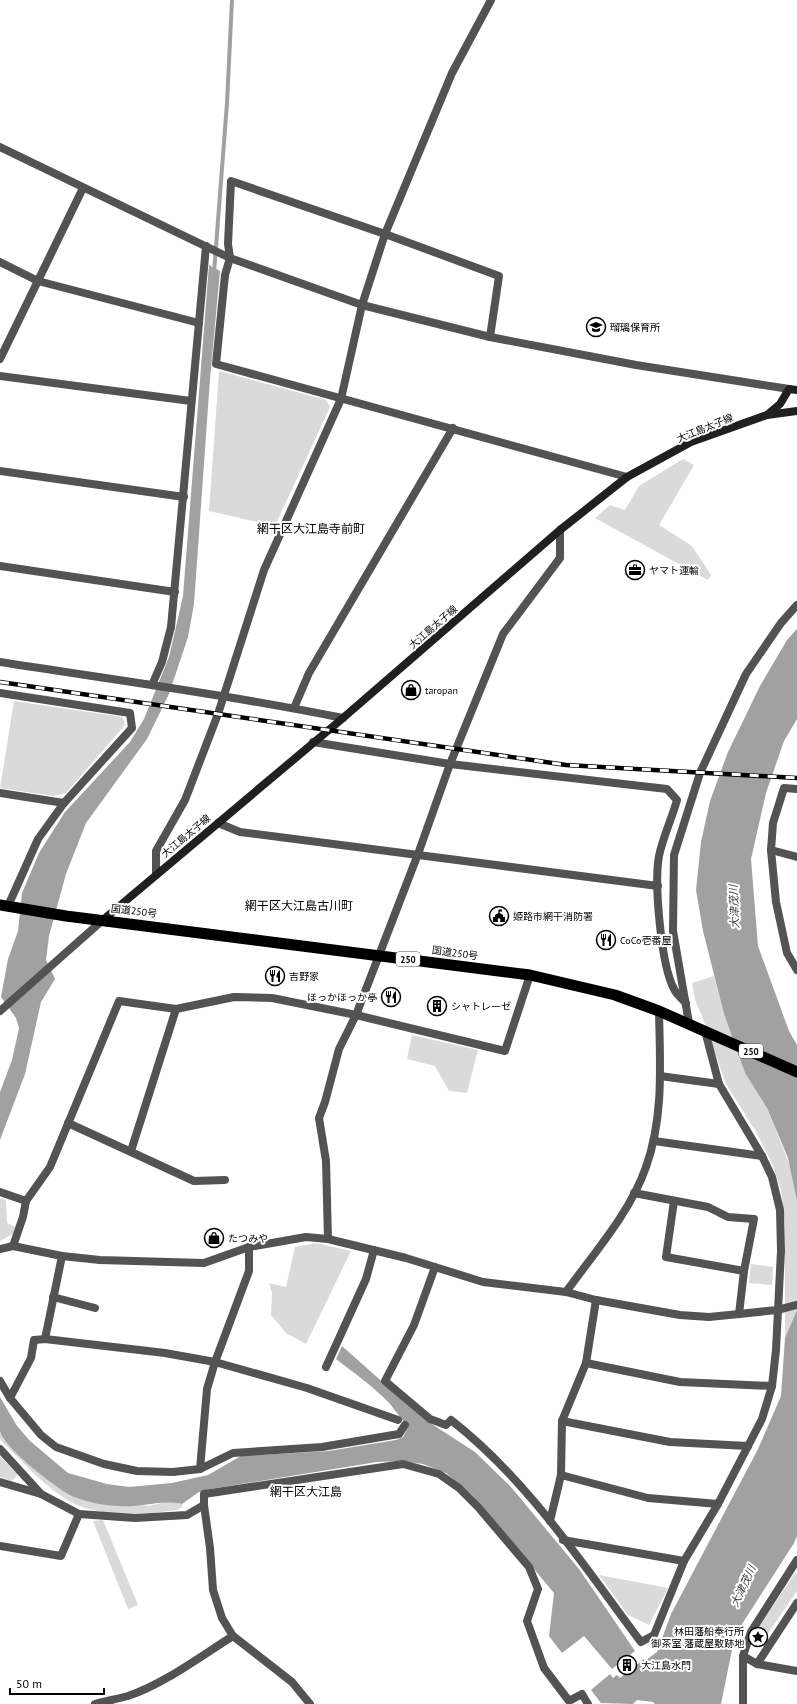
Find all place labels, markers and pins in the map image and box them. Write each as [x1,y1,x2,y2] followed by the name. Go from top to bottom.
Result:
[585,316,607,338] school or university icon: 瑠璃保育所
[610,321,660,334] place label: 瑠璃保育所
[624,559,646,581] office icon: ヤマト運輸
[649,564,699,577] place label: ヤマト運輸
[400,679,422,701] shop icon: taropan
[425,684,458,697] place label: taropan
[488,905,510,927] public building icon: 姫路市網干消防署
[513,910,593,923] place label: 姫路市網干消防署
[595,929,617,951] restaurant icon: CoCo壱番屋
[620,934,671,947] place label: CoCo壱番屋
[264,965,286,987] restaurant icon: 吉野家
[289,970,319,983] place label: 吉野家
[380,986,402,1008] restaurant icon: ほっかほっか亭
[307,991,377,1004] place label: ほっかほっか亭
[426,995,448,1017] building icon: シャトレーゼ
[451,1000,511,1013] place label: シャトレーゼ
[203,1227,225,1249] shop icon: たつみや
[228,1232,268,1245] place label: たつみや
[651,1625,745,1650] place label: 林田藩船奉行所 御茶室 藩蔵屋敷跡地
[747,1626,769,1648] place icon: 林田藩船奉行所 御茶室 藩蔵屋敷跡地
[616,1654,638,1676] building icon: 大江島水門
[641,1659,691,1672] place label: 大江島水門

